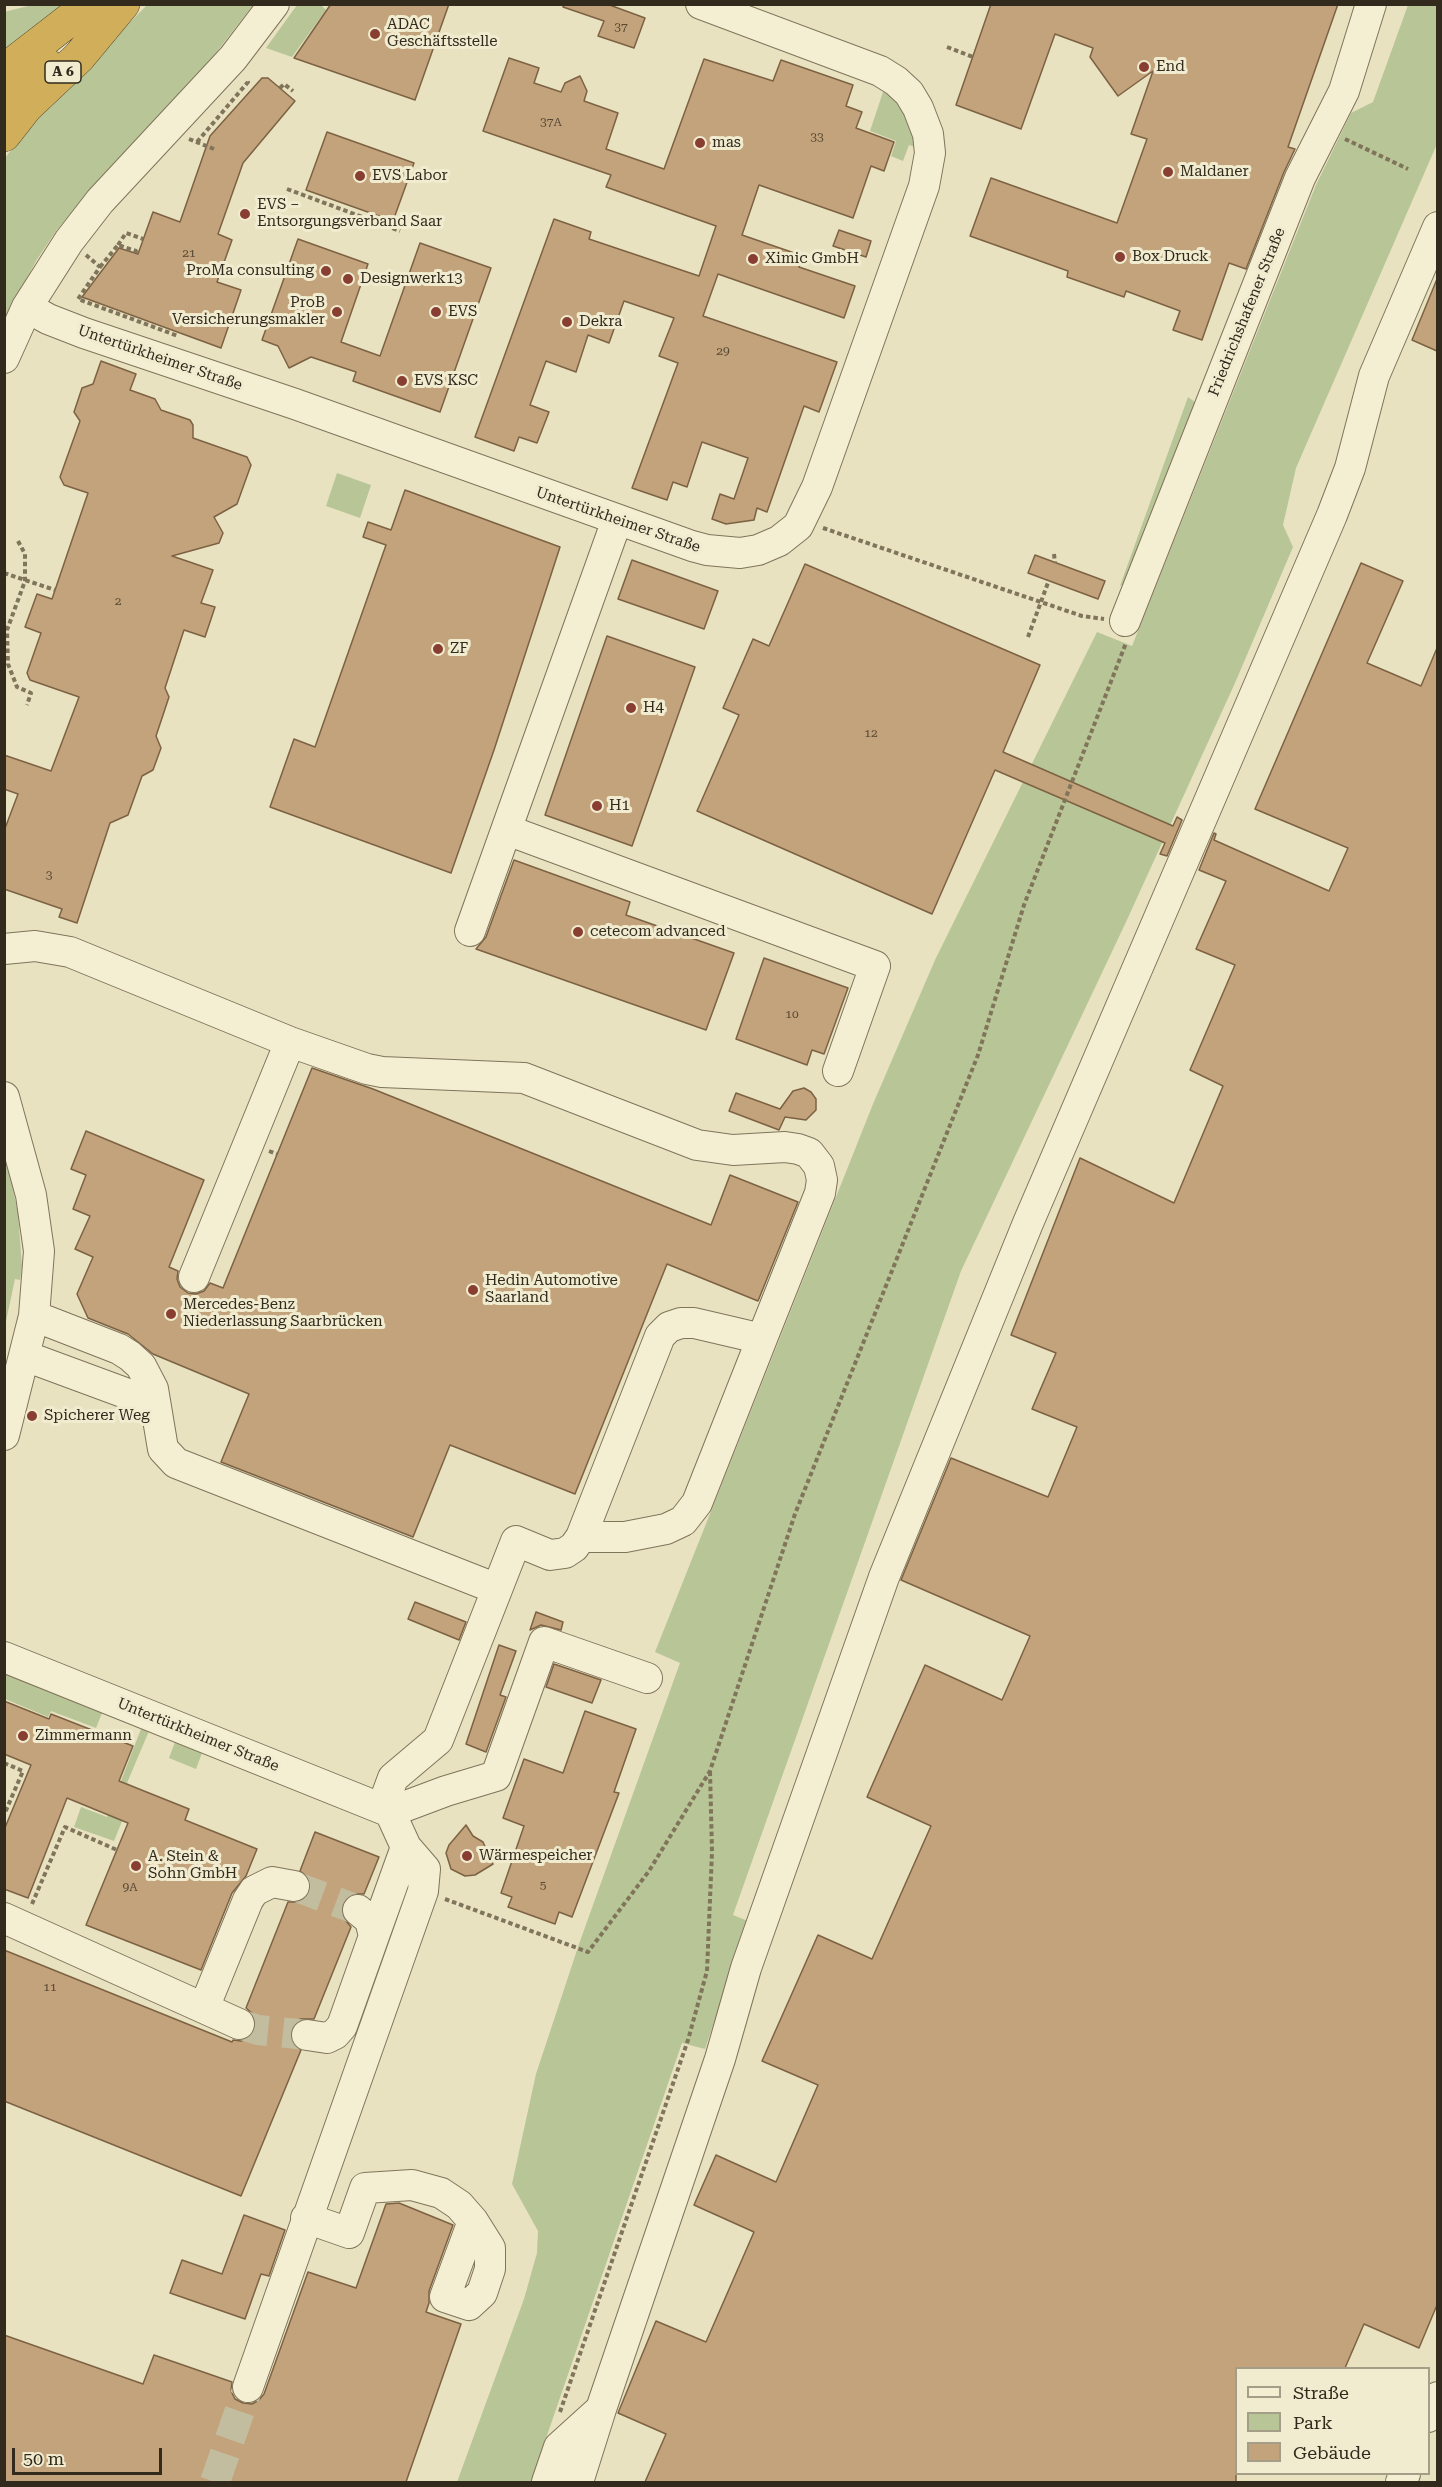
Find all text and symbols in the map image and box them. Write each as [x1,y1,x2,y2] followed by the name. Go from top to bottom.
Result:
[387,16,497,51] place label: ADAC Geschäftsstelle
[614,20,628,34] house number: 37
[368,27,382,41] marker: ADAC Geschäftsstelle
[1156,58,1185,76] place label: End
[1137,60,1151,74] marker: End
[45,61,81,83] road number: A 6
[540,115,562,129] house number: 37A
[810,130,824,144] house number: 33
[712,134,741,152] place label: mas
[693,136,707,150] marker: mas
[1180,163,1249,181] place label: Maldaner
[1161,165,1175,179] marker: Maldaner
[372,167,448,185] place label: EVS Labor
[353,169,367,183] marker: EVS Labor
[257,196,442,231] place label: EVS – Entsorgungsverband Saar
[238,207,252,221] marker: EVS – Entsorgungsverband Saar
[1205,225,1289,399] street label: Friedrichshafener Straße
[182,246,196,260] house number: 21
[1132,248,1209,266] place label: Box Druck
[765,250,859,268] place label: Ximic GmbH
[1113,250,1127,264] marker: Box Druck
[746,252,760,266] marker: Ximic GmbH
[186,262,314,280] place label: ProMa consulting
[319,264,333,278] marker: ProMa consulting
[360,270,463,288] place label: Designwerk13
[341,272,355,286] marker: Designwerk13
[172,294,325,329] place label: ProB Versicherungsmakler
[448,303,477,321] place label: EVS
[330,305,344,319] marker: ProB Versicherungsmakler
[429,305,443,319] marker: EVS
[579,313,622,331] place label: Dekra
[560,315,574,329] marker: Dekra
[75,321,245,395] street label: Untertürkheimer Straße
[716,344,730,358] house number: 29
[414,372,478,390] place label: EVS KSC
[395,374,409,388] marker: EVS KSC
[533,483,703,557] street label: Untertürkheimer Straße
[115,594,121,608] house number: 2
[450,640,468,658] place label: ZF
[431,642,445,656] marker: ZF
[643,699,664,717] place label: H4
[624,701,638,715] marker: H4
[864,726,878,740] house number: 12
[609,797,630,815] place label: H1
[590,799,604,813] marker: H1
[46,868,52,882] house number: 3
[590,923,726,941] place label: cetecom advanced
[571,925,585,939] marker: cetecom advanced
[785,1007,799,1021] house number: 10
[485,1272,618,1307] place label: Hedin Automotive Saarland
[466,1283,480,1297] marker: Hedin Automotive Saarland
[183,1296,383,1331] place label: Mercedes-Benz Niederlassung Saarbrücken
[164,1307,178,1321] marker: Mercedes-Benz Niederlassung Saarbrücken
[44,1407,150,1425] place label: Spicherer Weg
[25,1409,39,1423] marker: Spicherer Weg
[114,1694,282,1776] street label: Untertürkheimer Straße
[35,1727,132,1745] place label: Zimmermann
[16,1729,30,1743] marker: Zimmermann
[479,1847,593,1865] place label: Wärmespeicher
[148,1848,237,1883] place label: A. Stein & Sohn GmbH
[460,1849,474,1863] marker: Wärmespeicher
[129,1859,143,1873] marker: A. Stein & Sohn GmbH
[540,1878,546,1892] house number: 5
[122,1880,138,1894] house number: 9A
[43,1980,57,1994] house number: 11
[1235,2367,1430,2475] legend
[1293,2382,1349,2403] text: Straße
[1293,2412,1333,2433] text: Park
[15,2436,165,2474] scale bar
[1293,2442,1371,2463] text: Gebäude
[23,2448,64,2469] text: 50 m

